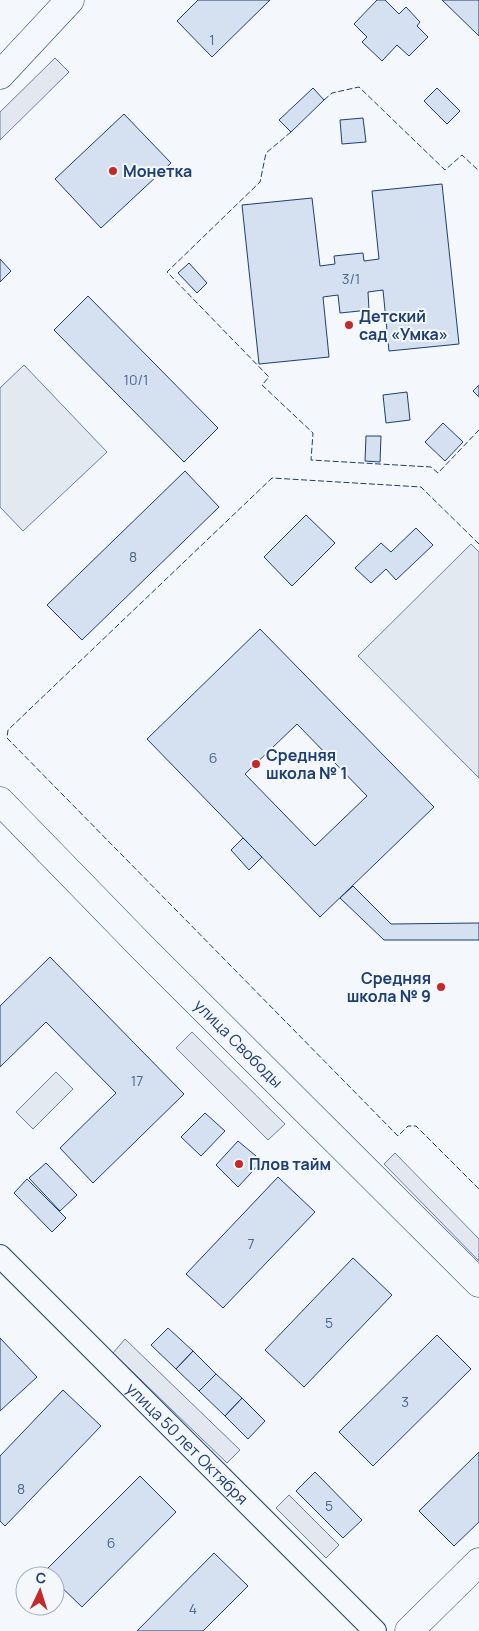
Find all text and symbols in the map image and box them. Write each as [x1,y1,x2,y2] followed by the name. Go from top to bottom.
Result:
[209,30,215,49] house number: 1
[123,160,192,182] place label: Монетка
[107,165,119,177] marker: Монетка
[342,269,360,288] house number: 3/1
[359,305,448,345] place label: Детский сад «Умка»
[343,319,355,331] marker: Детский сад «Умка»
[124,370,148,389] house number: 10/1
[129,547,137,566] house number: 8
[266,744,347,784] place label: Средняя школа № 1
[209,748,217,767] house number: 6
[250,758,262,770] marker: Средняя школа № 1
[347,967,431,1007] place label: Средняя школа № 9
[435,981,447,993] marker: Средняя школа № 9
[189,994,288,1092] street label: улица Свободы
[131,1071,143,1090] house number: 17
[249,1153,331,1175] place label: Плов тайм
[233,1158,245,1170] marker: Плов тайм
[247,1234,255,1253] house number: 7
[325,1313,333,1332] house number: 5
[122,1378,253,1509] street label: улица 50 лет Октября
[401,1392,409,1411] house number: 3
[17,1479,25,1498] house number: 8
[325,1496,333,1515] house number: 5
[107,1533,115,1552] house number: 6
[15,1566,65,1616] north arrow
[35,1568,47,1587] text: С
[189,1599,197,1618] house number: 4

